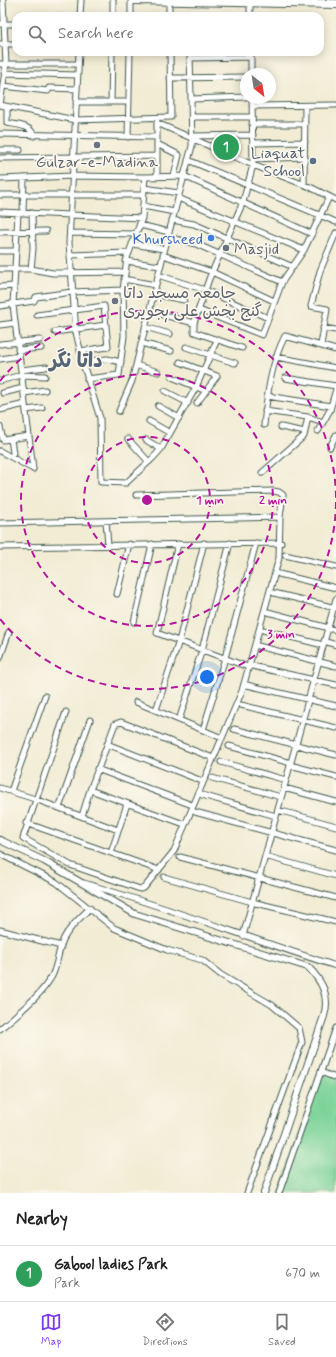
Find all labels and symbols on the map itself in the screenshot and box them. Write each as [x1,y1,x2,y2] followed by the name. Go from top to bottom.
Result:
[240,68,276,104] north arrow
[213,132,239,162] pin: 1
[92,140,102,150] marker: Gulzar-e-Madina
[251,143,305,182] place label: Liaquat School
[36,152,159,173] place label: Gulzar-e-Madina
[308,156,318,166] marker: Liaquat School
[132,229,203,250] place label: Khursheed
[206,233,216,243] marker: Khursheed
[234,239,279,260] place label: Masjid
[221,243,231,253] marker: Masjid
[123,283,262,323] place label: جامعہ مسجد داتا گنج بخش علی ہجویری
[110,296,120,306] marker: جامعہ مسجد داتا گنج بخش علی ہجویری
[48,348,102,375] district label: داتا نگر
[140,493,154,507] centre of rings
[196,493,224,509] text: 1 min
[259,493,287,509] text: 2 min
[267,627,295,643] text: 3 min
[197,667,217,687] your location

